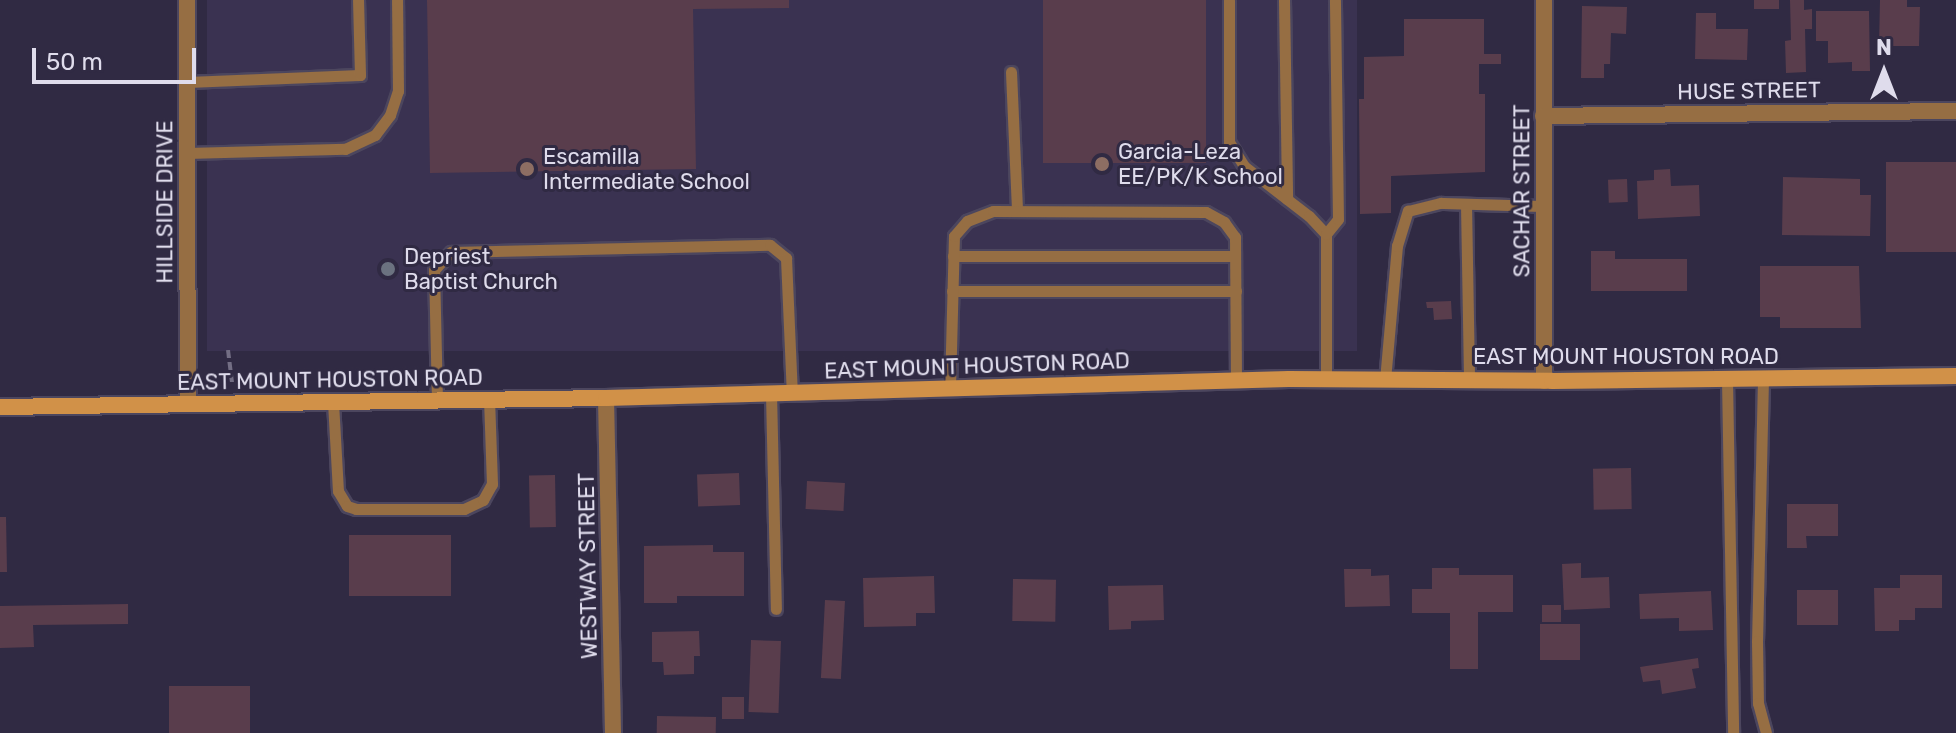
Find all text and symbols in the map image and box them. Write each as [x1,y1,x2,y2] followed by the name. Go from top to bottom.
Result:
[36,32,200,82] scale bar
[1844,32,1924,112] north arrow
[1876,34,1892,61] text: N
[46,48,103,76] text: 50 m
[1677,77,1821,105] street label: HUSE STREET
[1509,105,1535,277] street label: SACHAR STREET
[152,120,178,284] street label: HILLSIDE DRIVE
[1118,138,1283,190] place label: Garcia-Leza EE/PK/K School
[543,143,750,194] place label: Escamilla Intermediate School
[1093,155,1111,173] marker: Garcia-Leza EE/PK/K School
[518,160,536,178] marker: Escamilla Intermediate School
[404,243,558,294] place label: Depriest Baptist Church
[379,260,397,278] marker: Depriest Baptist Church
[1472,344,1780,370] street label: EAST MOUNT HOUSTON ROAD
[823,347,1131,385] street label: EAST MOUNT HOUSTON ROAD
[176,364,484,396] street label: EAST MOUNT HOUSTON ROAD
[573,472,603,660] street label: WESTWAY STREET

